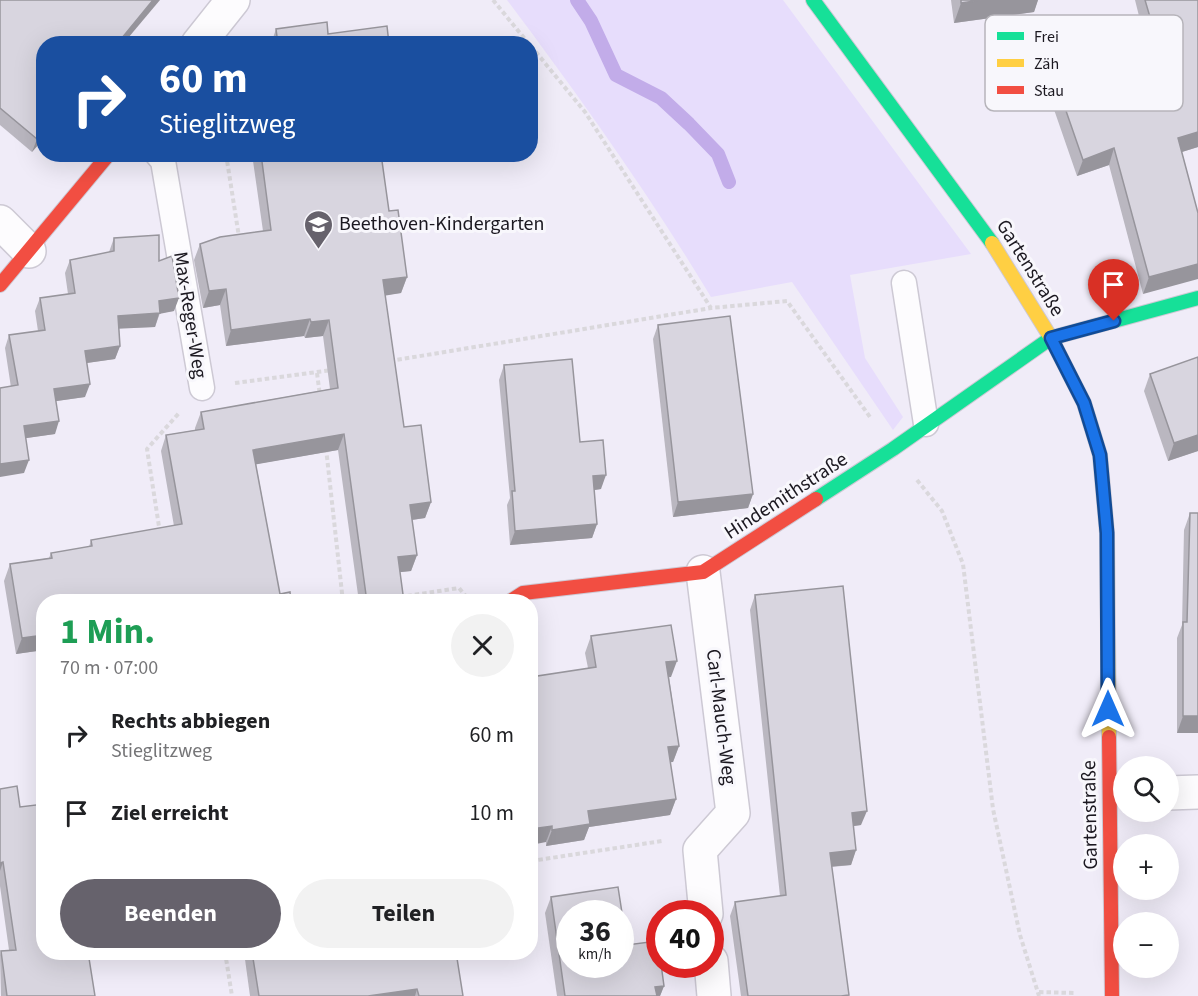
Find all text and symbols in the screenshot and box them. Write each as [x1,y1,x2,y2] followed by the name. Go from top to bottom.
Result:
[985,15,1183,111] legend
[1034,26,1059,48] text: Frei
[159,49,248,109] text: 60 m
[1034,53,1059,75] text: Zäh
[60,60,138,138] icon: right
[1034,80,1064,102] text: Stau
[159,105,295,144] text: Stieglitzweg
[302,208,334,250] school or university icon: Beethoven-Kindergarten
[339,210,544,238] place label: Beethoven-Kindergarten
[989,214,1071,322] street label: Gartenstraße
[166,250,214,380] street label: Max-Reger-Weg
[1088,259,1139,321] pin
[1097,268,1130,301] icon: arrive
[719,446,853,546] street label: Hindemithstraße
[60,606,155,657] text: 1 Min.
[451,614,514,677] button: close
[699,647,743,787] street label: Carl-Mauch-Weg
[60,654,158,682] text: 70 m · 07:00
[1076,677,1140,741] position arrow
[111,705,270,737] text: Rechts abbiegen
[60,719,93,752] icon: right
[469,719,514,751] text: 60 m
[111,737,212,765] text: Stieglitzweg
[1113,756,1179,978] map controls
[1113,756,1179,822] button: search
[1075,760,1105,870] street label: Gartenstraße
[60,797,93,830] icon: arrive
[111,797,229,829] text: Ziel erreicht
[469,797,514,829] text: 10 m
[1113,834,1179,900] button: +
[60,879,281,948] button: Beenden
[293,879,514,948] button: Teilen
[646,900,724,978] speed limit sign: 40
[579,910,611,953] text: 36
[1113,912,1179,978] button: −
[578,944,612,965] text: km/h

